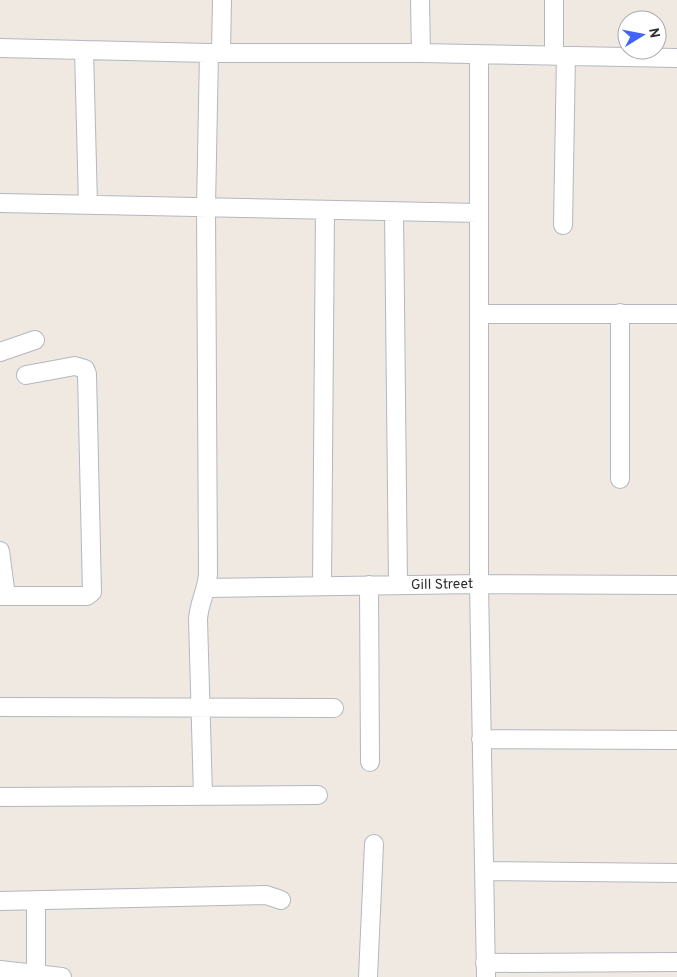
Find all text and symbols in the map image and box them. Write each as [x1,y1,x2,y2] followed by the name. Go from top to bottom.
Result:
[617,10,667,60] north arrow
[644,27,663,39] text: N
[411,576,473,594] street label: Gill Street

